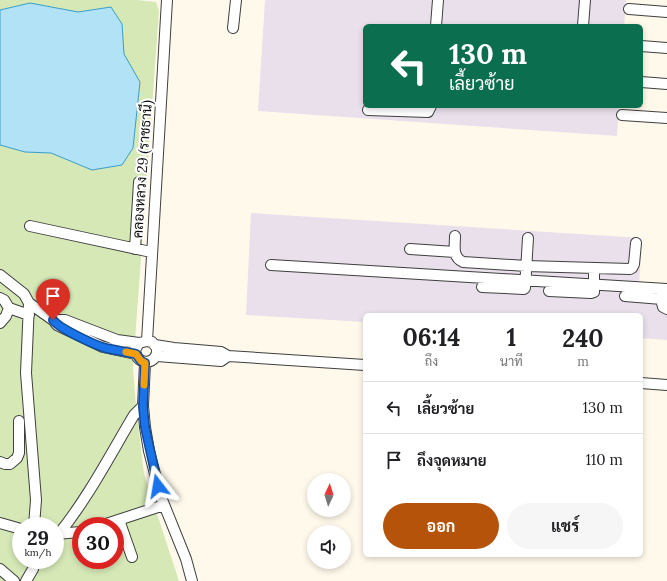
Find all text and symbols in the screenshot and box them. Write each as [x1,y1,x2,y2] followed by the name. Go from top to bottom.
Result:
[449,36,527,72] text: 130 m
[383,40,435,92] icon: left
[449,72,515,95] text: เลี้ยวซ้าย
[128,99,156,239] street label: คลองหลวง 29 (ราชธานี)
[36,279,70,320] pin
[42,285,64,307] icon: arrive
[402,322,460,353] text: 06:14
[506,322,516,353] text: 1
[562,323,604,354] text: 240
[425,353,438,370] text: ถึง
[500,353,523,370] text: นาที
[577,353,589,370] text: m
[383,397,405,419] icon: left
[583,398,623,417] text: 130 m
[417,399,474,418] text: เลี้ยวซ้าย
[383,449,405,471] icon: arrive
[585,450,623,469] text: 110 m
[417,451,487,470] text: ถึงจุดหมาย
[137,465,179,507] position arrow
[307,473,351,517] north arrow
[307,473,351,569] map controls
[383,503,499,549] button: ออก
[507,503,623,549] button: แชร์
[72,517,124,569] speed limit sign: 30
[27,525,49,550] text: 29
[307,525,351,569] button: sound
[24,546,52,559] text: km/h

